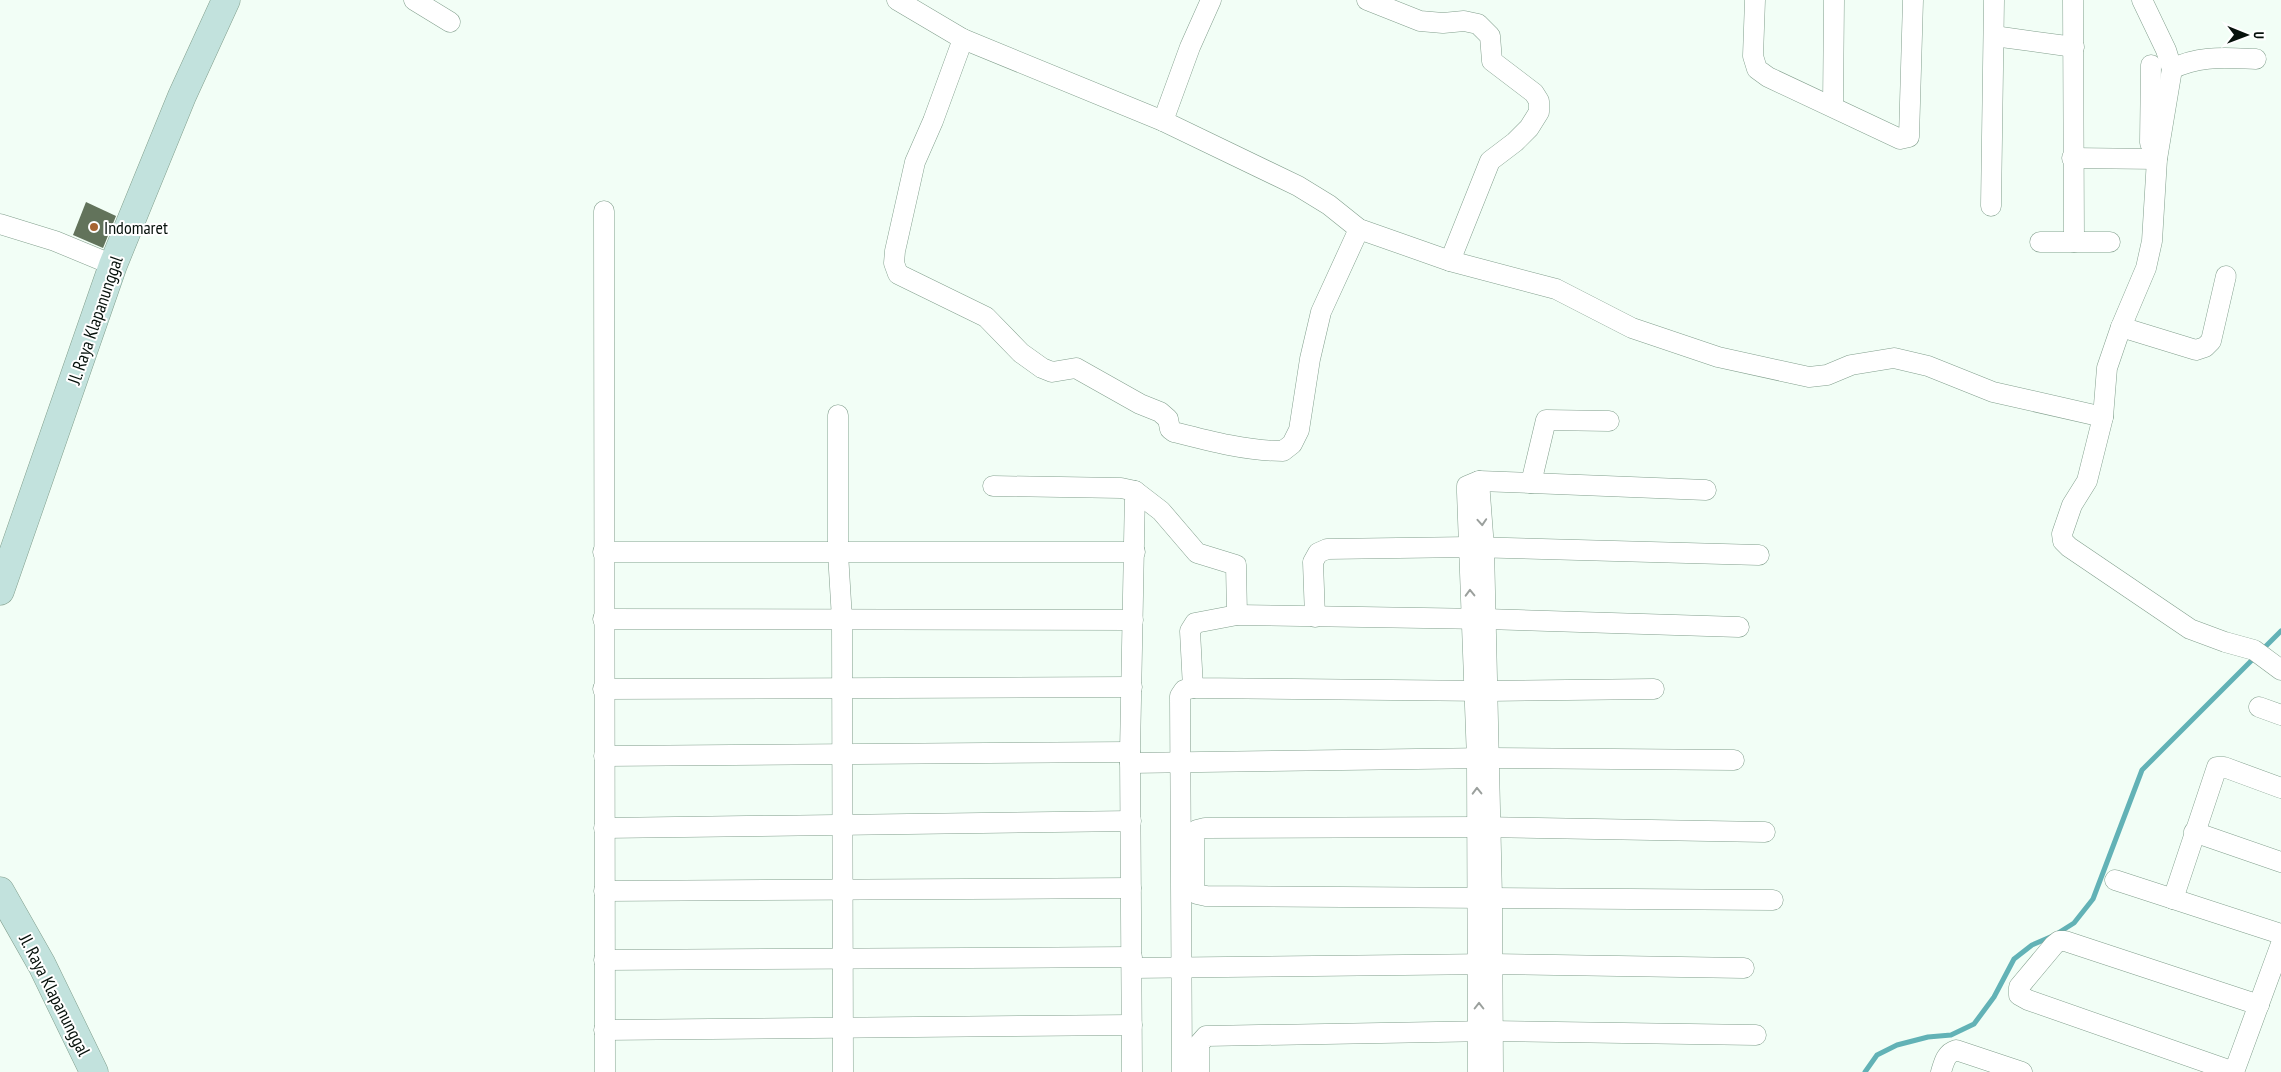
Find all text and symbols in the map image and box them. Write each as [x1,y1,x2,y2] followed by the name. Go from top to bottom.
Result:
[2221,10,2271,60] north arrow
[2250,31,2268,39] text: U
[104,216,168,239] place label: Indomaret
[88,221,100,233] marker: Indomaret
[62,252,128,388] street label: Jl. Raya Klapanunggal
[1477,519,1488,527] one-way arrow
[1465,589,1476,597] one-way arrow
[1472,787,1482,794] one-way arrow
[14,929,96,1061] street label: Jl. Raya Klapanunggal
[1474,1002,1484,1010] one-way arrow

